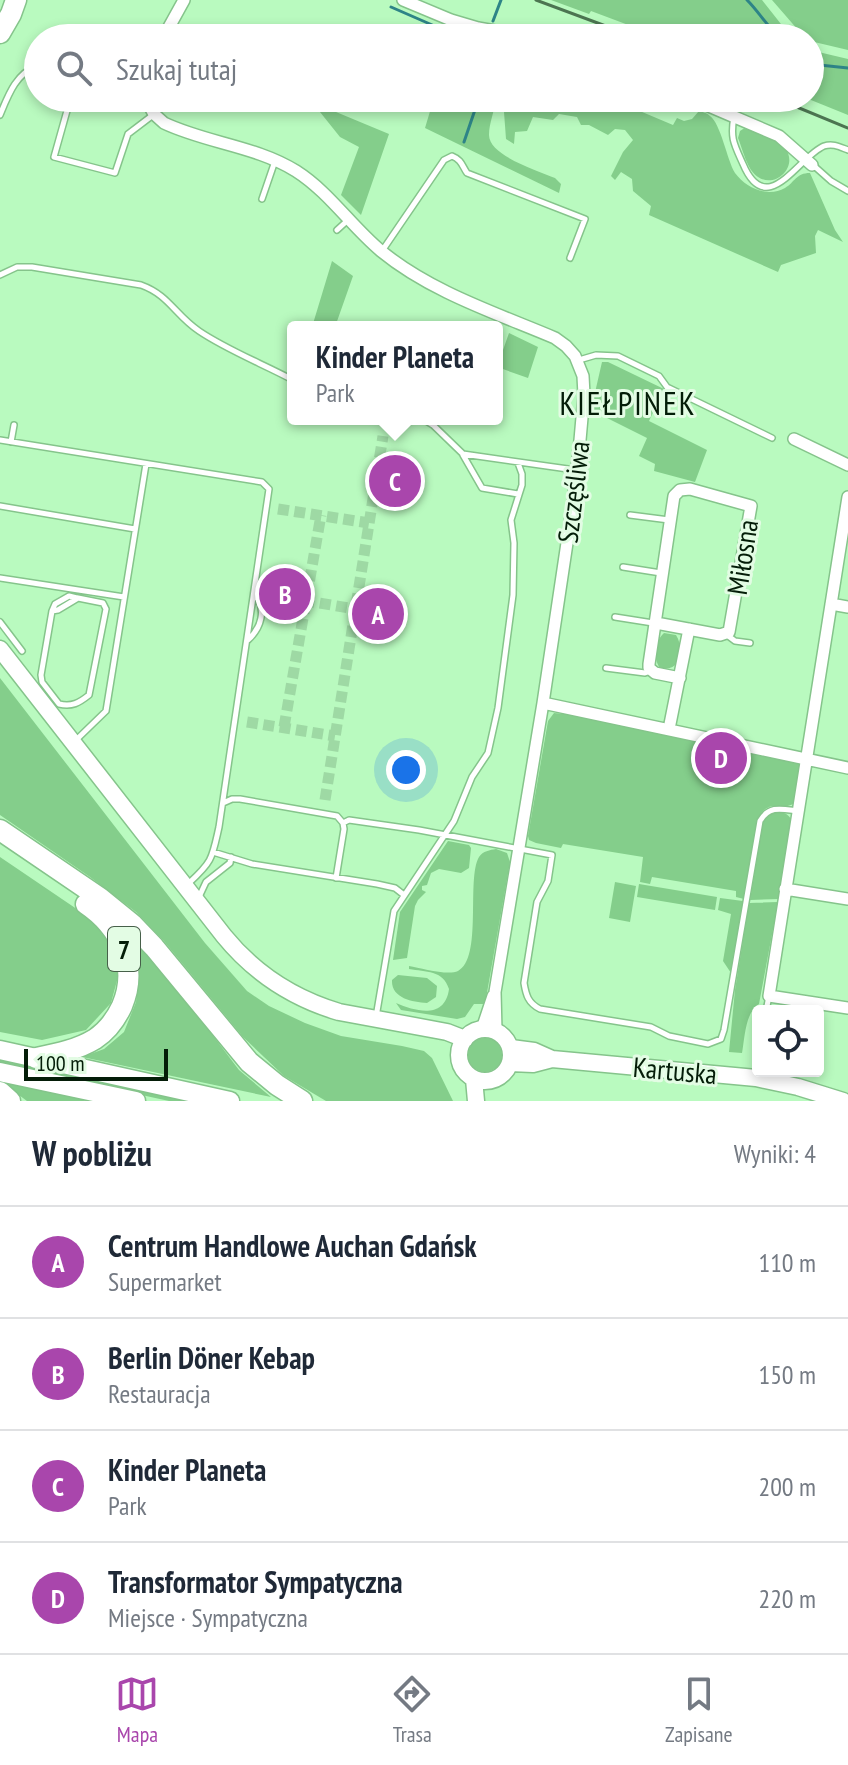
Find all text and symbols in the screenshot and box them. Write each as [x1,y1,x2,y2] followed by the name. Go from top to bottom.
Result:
[24,24,824,112] search box
[52,46,96,90] icon: search
[116,49,237,88] text: Szukaj tutaj
[287,321,503,425] popup
[316,337,474,376] text: Kinder Planeta
[316,376,354,409] text: Park
[560,382,696,424] district label: KIEŁPINEK
[548,439,598,545] street label: Szczęśliwa
[369,451,421,511] pin: C
[718,517,766,597] street label: Miłosna
[259,564,311,624] pin: B
[352,584,404,644] pin: A
[695,728,747,788] pin: D
[386,750,426,790] your location
[108,927,140,971] road number: 7
[752,1005,824,1077] map controls
[752,1005,824,1077] button: locate
[24,1045,168,1081] scale bar
[631,1048,719,1092] street label: Kartuska
[36,1049,85,1077] text: 100 m
[32,1131,152,1175] text: W pobliżu
[734,1137,816,1170] text: Wyniki: 4
[108,1226,477,1265] text: Centrum Handlowe Auchan Gdańsk
[51,1246,65,1279] text: A
[758,1246,816,1279] text: 110 m
[108,1265,222,1298] text: Supermarket
[108,1338,315,1377] text: Berlin Döner Kebap
[52,1358,64,1391] text: B
[758,1358,816,1391] text: 150 m
[108,1377,211,1410] text: Restauracja
[108,1450,266,1489] text: Kinder Planeta
[52,1470,64,1503] text: C
[758,1470,816,1503] text: 200 m
[108,1489,147,1522] text: Park
[108,1562,403,1601] text: Transformator Sympatyczna
[51,1582,65,1615] text: D
[758,1582,816,1615] text: 220 m
[108,1601,308,1634] text: Miejsce · Sympatyczna
[115,1672,159,1748] tab: Mapa
[390,1672,434,1748] tab: Trasa
[665,1672,733,1748] tab: Zapisane

